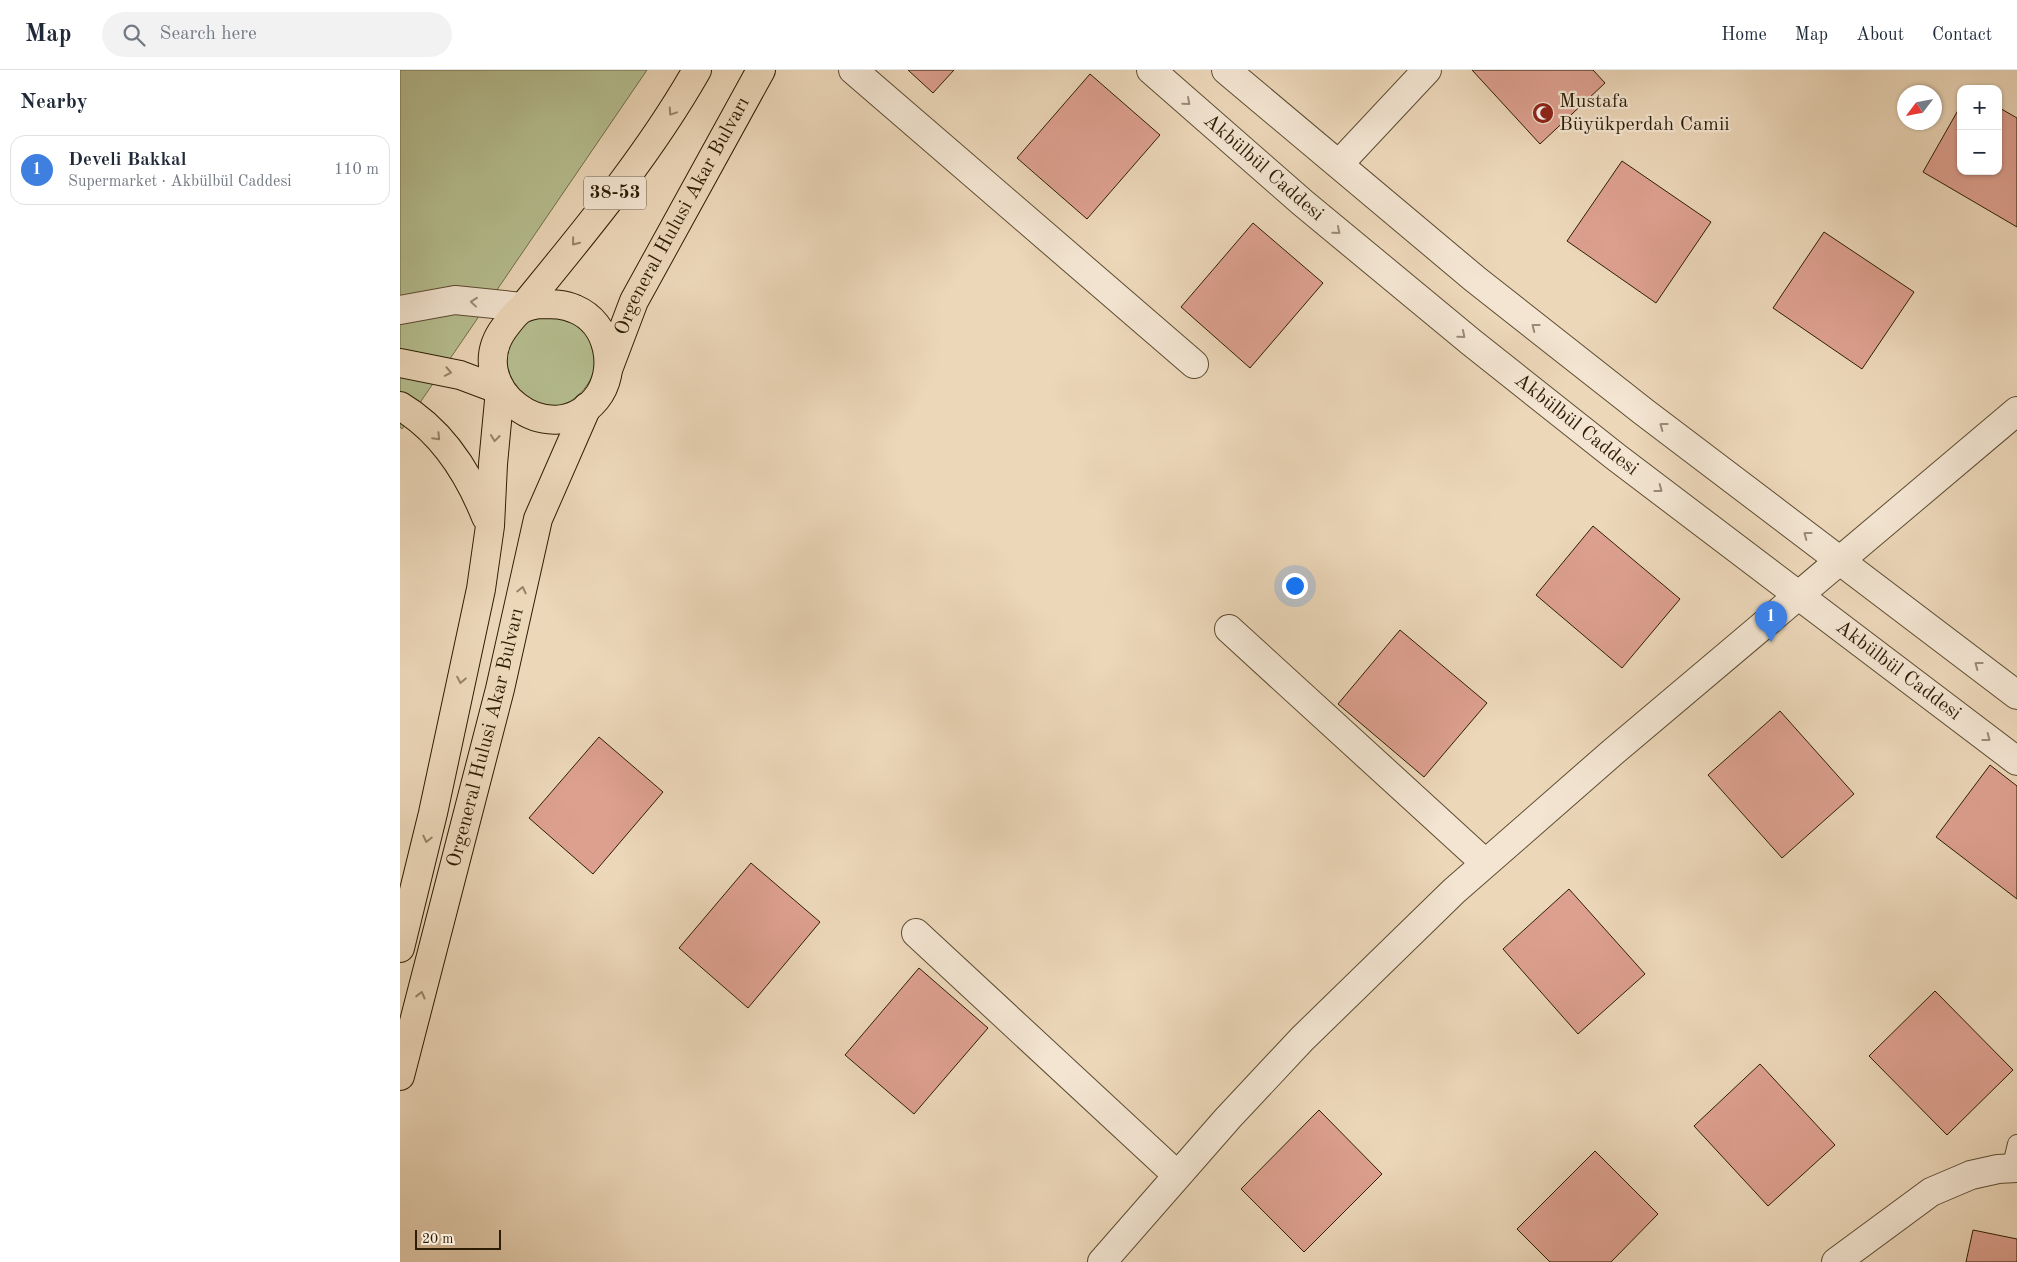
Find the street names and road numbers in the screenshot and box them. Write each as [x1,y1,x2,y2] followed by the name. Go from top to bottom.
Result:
[612,94,754,338] street label: Orgeneral Hulusi Akar Bulvarı
[1200,111,1327,225] street label: Akbülbül Caddesi
[584,176,646,210] road number: 38-53
[1510,370,1642,480] street label: Akbülbül Caddesi
[444,606,528,870] street label: Orgeneral Hulusi Akar Bulvarı
[1832,617,1964,725] street label: Akbülbül Caddesi

